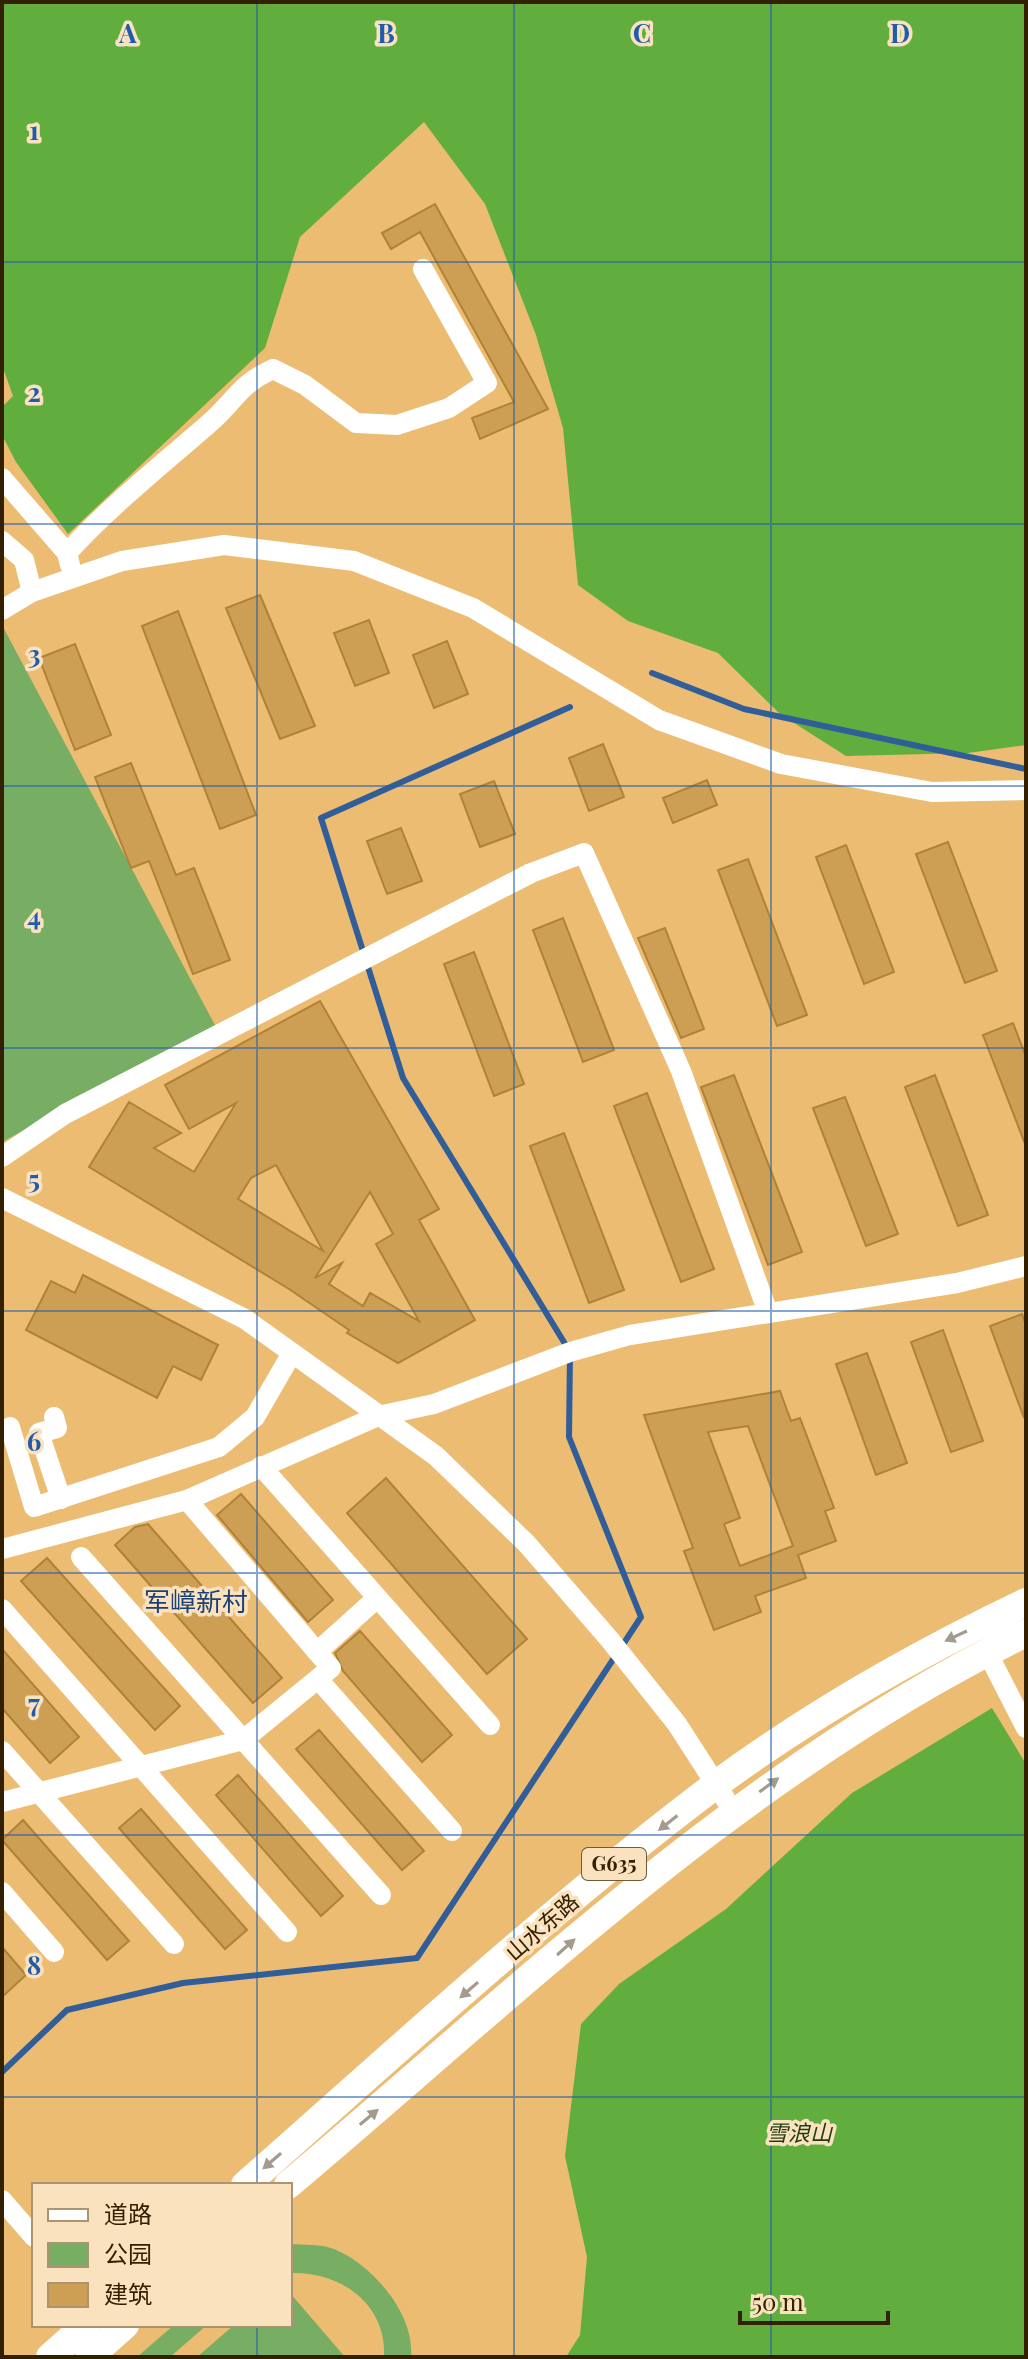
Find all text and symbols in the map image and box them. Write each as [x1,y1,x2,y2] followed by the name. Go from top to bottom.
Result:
[118,15,137,50] text: A
[377,15,395,50] text: B
[633,15,651,50] text: C
[890,15,910,50] text: D
[29,112,39,147] text: 1
[27,374,41,409] text: 2
[28,636,40,671] text: 3
[27,898,41,933] text: 4
[28,1161,40,1196] text: 5
[27,1423,41,1458] text: 6
[144,1583,248,1618] district label: 军嶂新村
[944,1629,967,1643] one-way arrow
[28,1685,40,1720] text: 7
[759,1778,780,1793] one-way arrow
[657,1814,678,1830] one-way arrow
[582,1848,646,1880] road number: G635
[498,1886,584,1966] street label: 山水东路
[556,1938,576,1956] one-way arrow
[27,1947,41,1982] text: 8
[459,1981,479,1998] one-way arrow
[359,2109,379,2126] one-way arrow
[766,2117,834,2147] park label: 雪浪山
[263,2151,282,2169] one-way arrow
[32,2183,292,2327] legend
[104,2197,152,2229] text: 道路
[104,2237,152,2269] text: 公园
[740,2275,888,2325] scale bar
[104,2277,152,2309] text: 建筑
[752,2285,804,2317] text: 50 m

